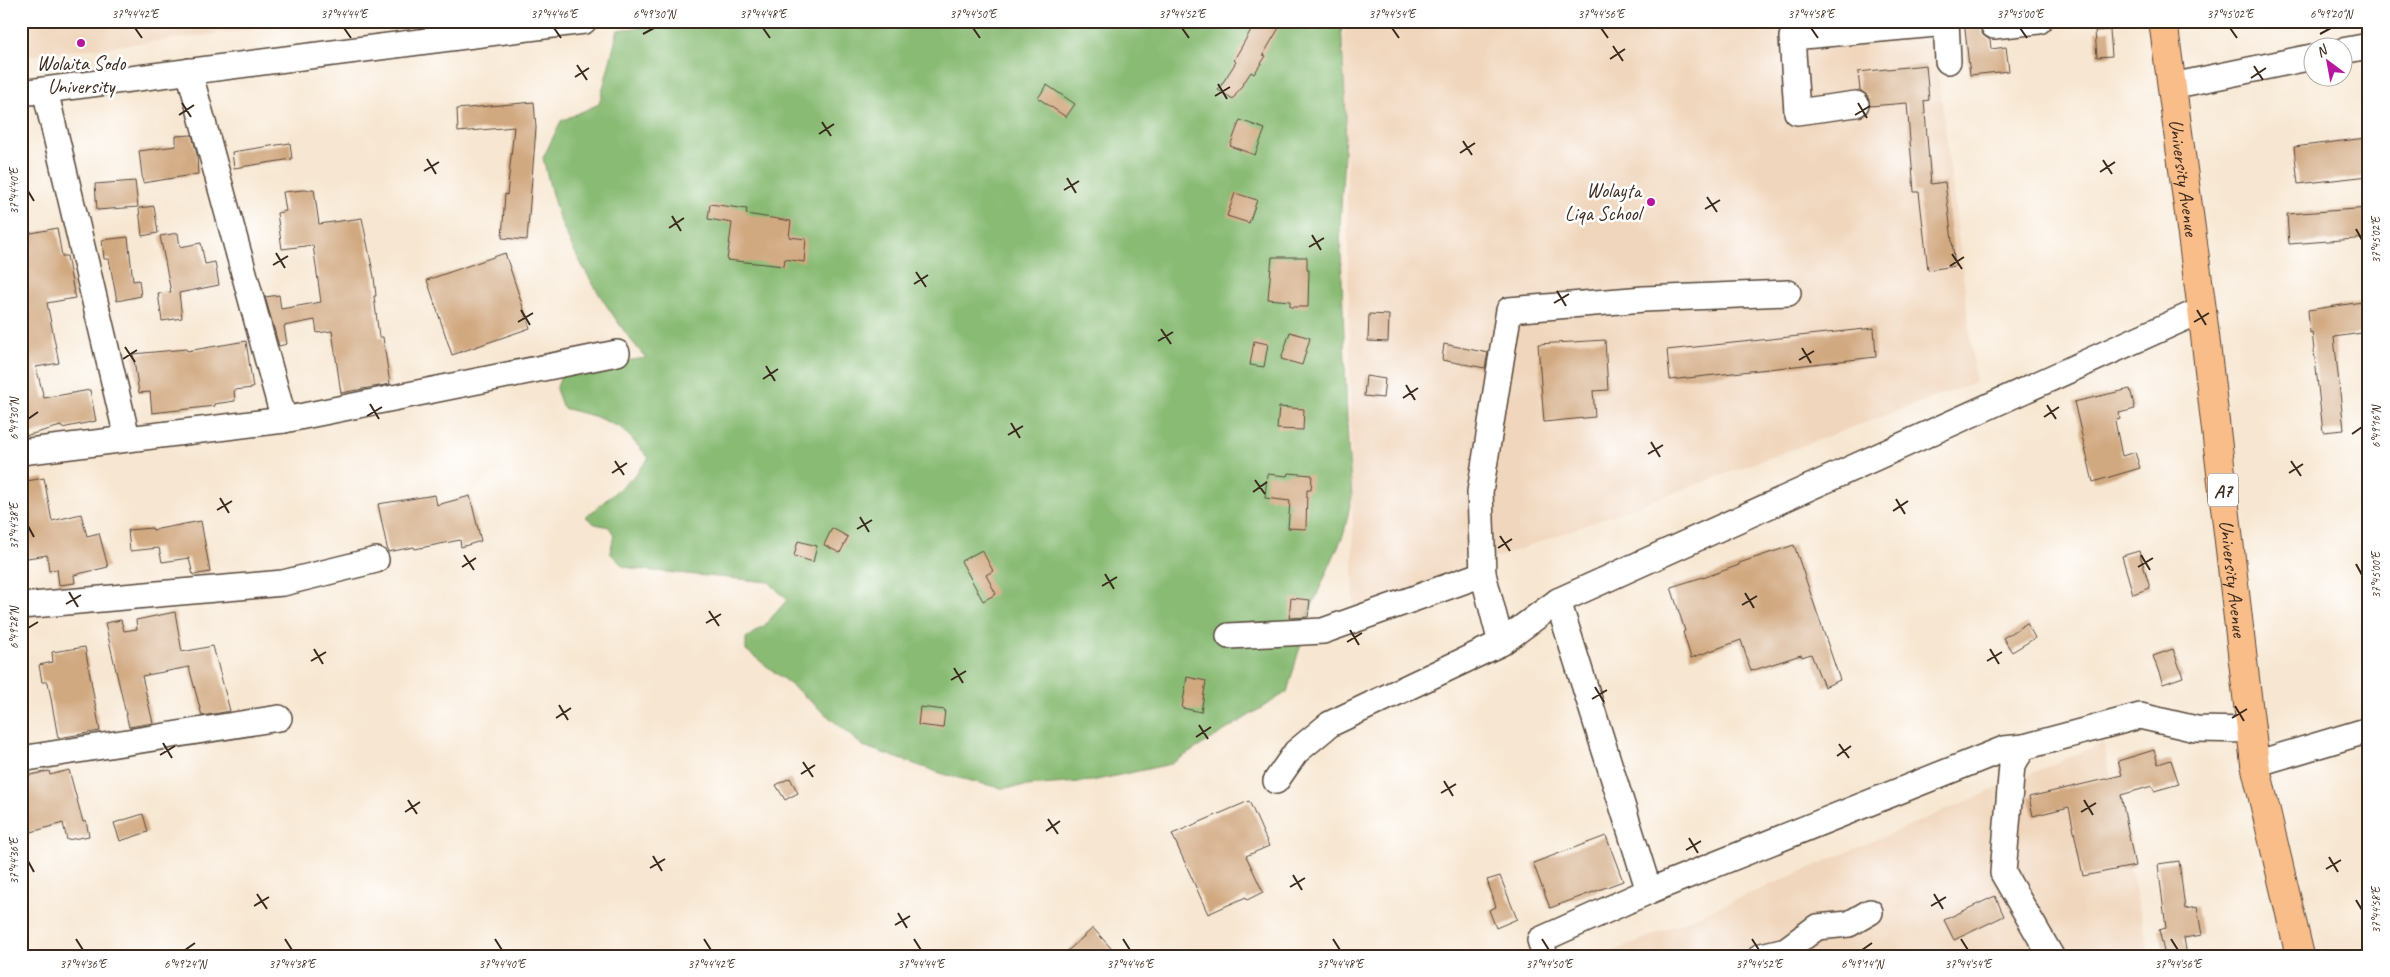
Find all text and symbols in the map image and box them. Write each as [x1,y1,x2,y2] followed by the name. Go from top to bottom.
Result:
[112,6,160,22] text: 37°44'42"E
[321,6,369,22] text: 37°44'44"E
[531,6,579,22] text: 37°44'46"E
[633,6,677,22] text: 6°49'30"N
[740,6,788,22] text: 37°44'48"E
[950,6,998,22] text: 37°44'50"E
[1159,6,1207,22] text: 37°44'52"E
[1369,6,1417,22] text: 37°44'54"E
[1578,6,1626,22] text: 37°44'56"E
[1788,6,1836,22] text: 37°44'58"E
[1997,6,2045,22] text: 37°45'00"E
[2207,6,2255,22] text: 37°45'02"E
[2310,6,2354,22] text: 6°49'20"N
[75,37,87,49] marker: Wolaita Sodo University
[2302,38,2352,88] north arrow
[2313,41,2332,61] text: N
[37,51,126,99] place label: Wolaita Sodo University
[2163,118,2204,239] street label: University Avenue
[6,166,22,214] text: 37°44'40"E
[1565,178,1645,226] place label: Wolayta Liqa School
[1645,196,1657,208] marker: Wolayta Liqa School
[2368,215,2384,263] text: 37°45'02"E
[6,396,22,440] text: 6°49'30"N
[2368,404,2384,448] text: 6°49'16"N
[2208,474,2238,506] road number: A7
[6,501,22,549] text: 37°44'38"E
[2214,519,2252,640] street label: University Avenue
[2368,550,2384,598] text: 37°45'00"E
[6,605,22,649] text: 6°49'28"N
[6,836,22,884] text: 37°44'36"E
[2368,885,2384,933] text: 37°44'58"E
[60,956,108,972] text: 37°44'36"E
[164,956,208,972] text: 6°49'24"N
[269,956,317,972] text: 37°44'38"E
[479,956,527,972] text: 37°44'40"E
[688,956,736,972] text: 37°44'42"E
[898,956,946,972] text: 37°44'44"E
[1107,956,1155,972] text: 37°44'46"E
[1317,956,1365,972] text: 37°44'48"E
[1526,956,1574,972] text: 37°44'50"E
[1736,956,1784,972] text: 37°44'52"E
[1841,956,1885,972] text: 6°49'14"N
[1945,956,1993,972] text: 37°44'54"E
[2155,956,2203,972] text: 37°44'56"E

